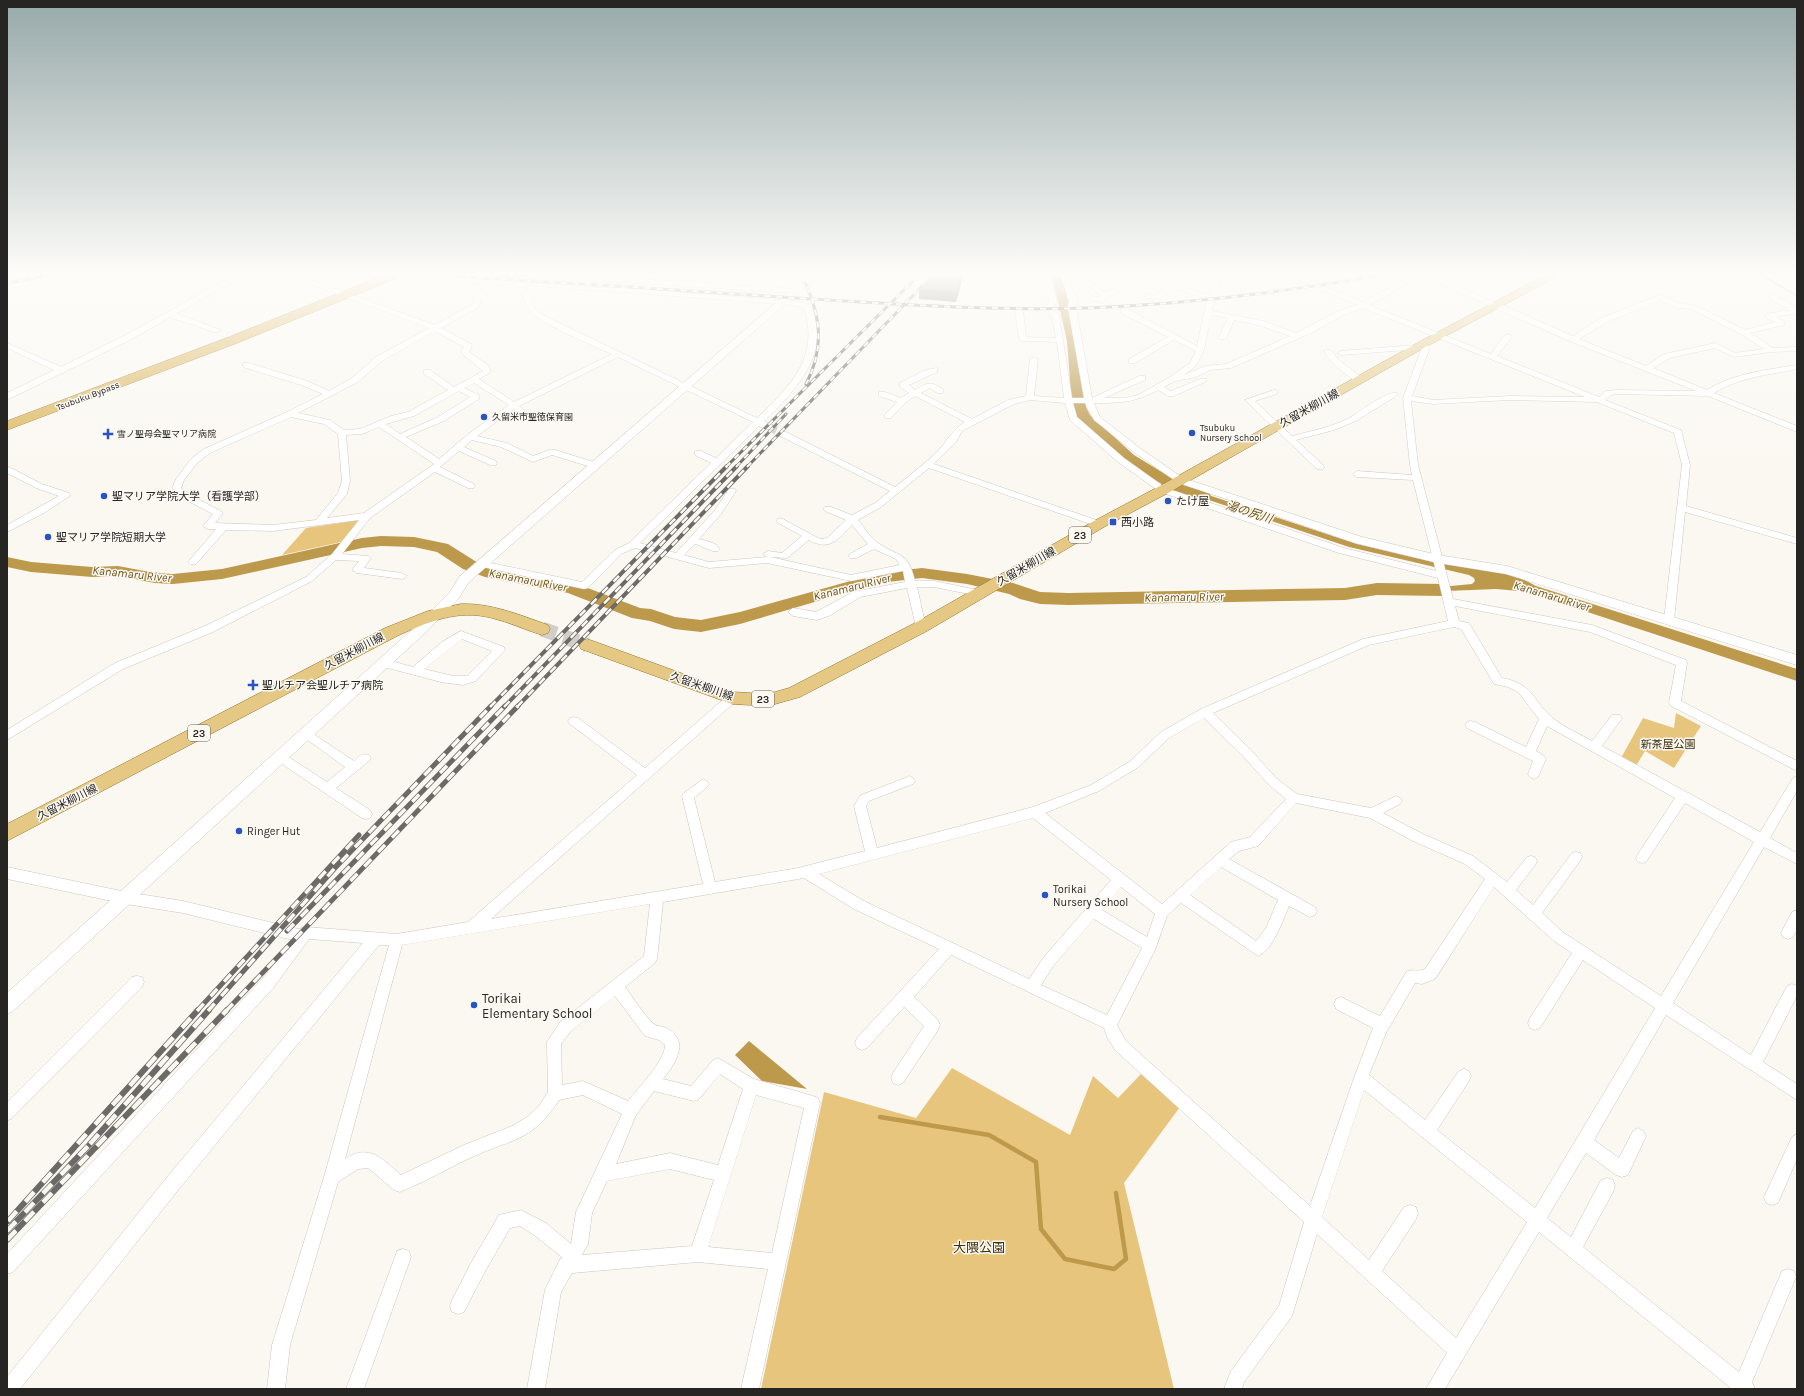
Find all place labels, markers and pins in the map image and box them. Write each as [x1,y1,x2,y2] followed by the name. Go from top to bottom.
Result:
[479,412,489,422] marker: 久留米市聖徳保育園
[492,412,573,422] place label: 久留米市聖徳保育園
[1200,423,1262,443] place label: Tsubuku Nursery School
[102,428,114,440] marker: 雪ノ聖母会聖マリア病院
[1187,428,1197,438] marker: Tsubuku Nursery School
[117,429,216,439] place label: 雪ノ聖母会聖マリア病院
[112,490,266,503] place label: 聖マリア学院大学（看護学部）
[99,491,109,501] marker: 聖マリア学院大学（看護学部）
[1176,495,1209,508] place label: たけ屋
[1163,496,1173,506] marker: たけ屋
[1121,516,1154,529] place label: 西小路
[1108,517,1118,527] marker: 西小路
[56,531,166,544] place label: 聖マリア学院短期大学
[43,532,53,542] marker: 聖マリア学院短期大学
[247,679,259,691] marker: 聖ルチア会聖ルチア病院
[262,679,383,692] place label: 聖ルチア会聖ルチア病院
[247,825,300,838] place label: Ringer Hut
[234,826,244,836] marker: Ringer Hut
[1053,883,1128,909] place label: Torikai Nursery School
[1040,890,1050,900] marker: Torikai Nursery School
[482,991,592,1021] place label: Torikai Elementary School
[469,1000,479,1010] marker: Torikai Elementary School

